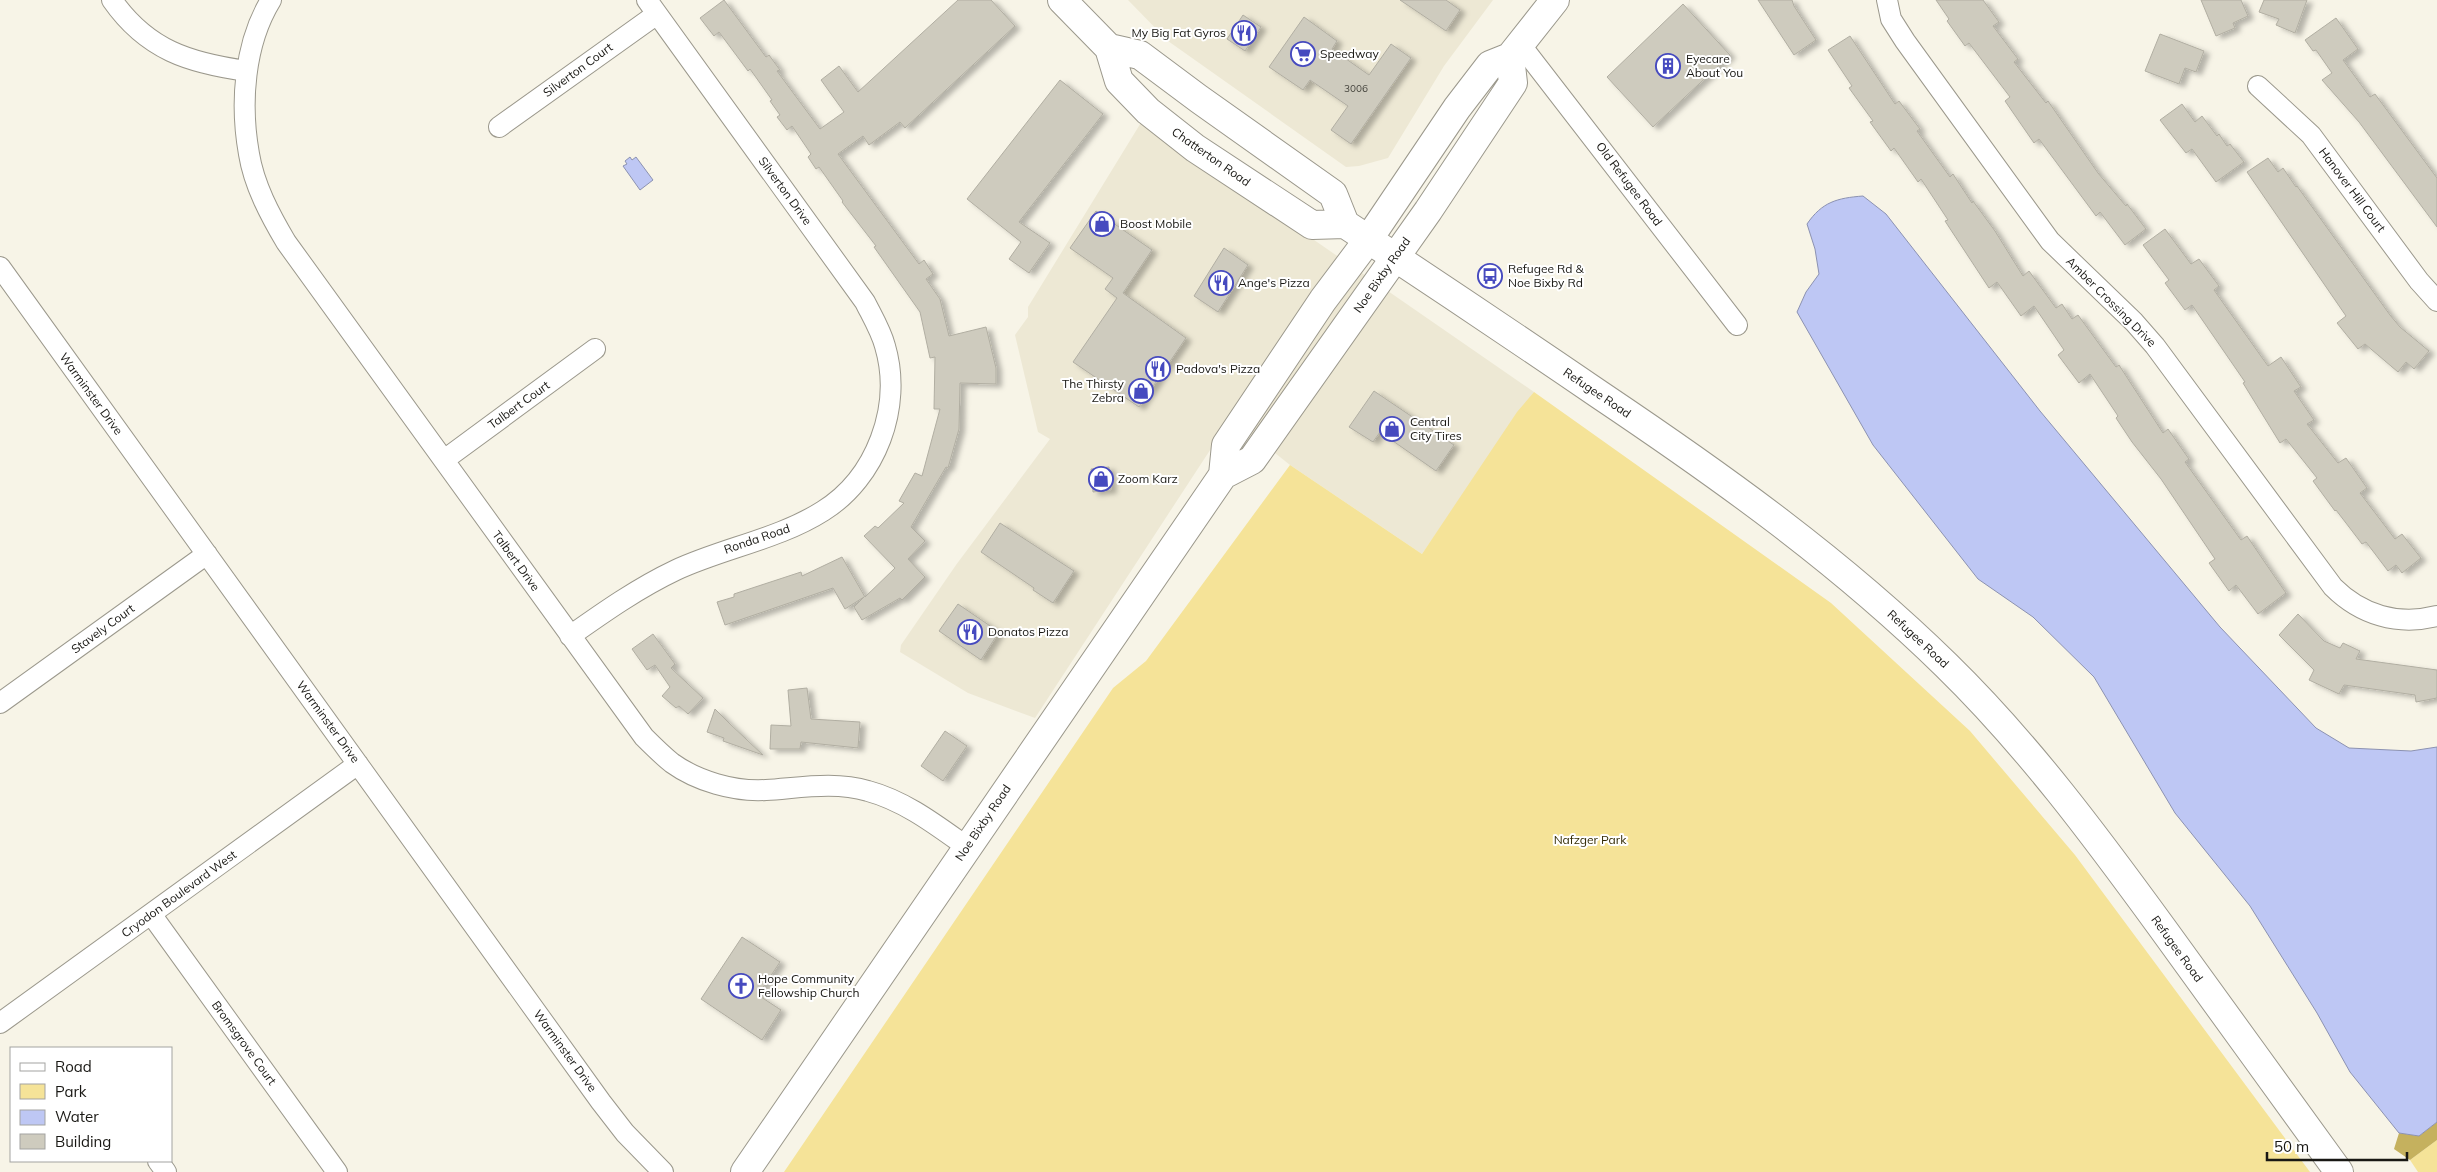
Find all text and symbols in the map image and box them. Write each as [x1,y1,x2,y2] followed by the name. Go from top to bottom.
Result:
[1231,20,1257,46] restaurant icon: My Big Fat Gyros
[1132,25,1226,40] place label: My Big Fat Gyros
[540,39,615,100] street label: Silverton Court
[1290,41,1316,67] supermarket icon: Speedway
[1320,46,1379,61] place label: Speedway
[1686,51,1743,80] place label: Eyecare About You
[1655,53,1681,79] building icon: Eyecare About You
[1344,82,1368,95] house number: 3006
[1169,124,1253,189] street label: Chatterton Road
[1593,139,1666,229] street label: Old Refugee Road
[2316,145,2389,235] street label: Hanover Hill Court
[756,154,815,228] street label: Silverton Drive
[1089,211,1115,237] shop icon: Boost Mobile
[1120,216,1192,231] place label: Boost Mobile
[1350,234,1413,315] street label: Noe Bixby Road
[2063,254,2159,350] street label: Amber Crossing Drive
[1508,261,1585,290] place label: Refugee Rd & Noe Bixby Rd
[1477,263,1503,289] bus stop icon: Refugee Rd & Noe Bixby Rd
[1208,270,1234,296] restaurant icon: Ange's Pizza
[1238,275,1310,290] place label: Ange's Pizza
[57,350,126,438] street label: Warminster Drive
[1145,356,1171,382] restaurant icon: Padova's Pizza
[1176,361,1260,376] place label: Padova's Pizza
[1561,364,1634,421] street label: Refugee Road
[1062,376,1125,405] place label: The Thirsty Zebra
[485,377,552,432] street label: Talbert Court
[1128,378,1154,404] shop icon: The Thirsty Zebra
[1410,414,1462,443] place label: Central City Tires
[1379,416,1405,442] shop icon: Central City Tires
[1088,466,1114,492] shop icon: Zoom Karz
[1118,471,1178,486] place label: Zoom Karz
[722,520,792,557] street label: Ronda Road
[489,528,543,594] street label: Talbert Drive
[68,601,137,657] street label: Stavely Court
[1885,606,1952,671] street label: Refugee Road
[957,619,983,645] restaurant icon: Donatos Pizza
[988,624,1068,639] place label: Donatos Pizza
[294,678,363,766] street label: Warminster Drive
[951,782,1014,864] street label: Noe Bixby Road
[1554,832,1627,847] park label: Nafzger Park
[118,847,239,940] street label: Cryodon Boulevard West
[2148,913,2207,985] street label: Refugee Road
[758,971,859,1000] place label: Hope Community Fellowship Church
[728,973,754,999] church icon: Hope Community Fellowship Church
[209,998,280,1088] street label: Bromsgrove Court
[531,1007,600,1095] street label: Warminster Drive
[10,1047,172,1162] legend
[55,1057,92,1076] text: Road
[55,1082,87,1101] text: Park
[55,1107,99,1126] text: Water
[2267,1130,2407,1162] scale bar
[55,1132,111,1151] text: Building
[2274,1137,2309,1156] text: 50 m

